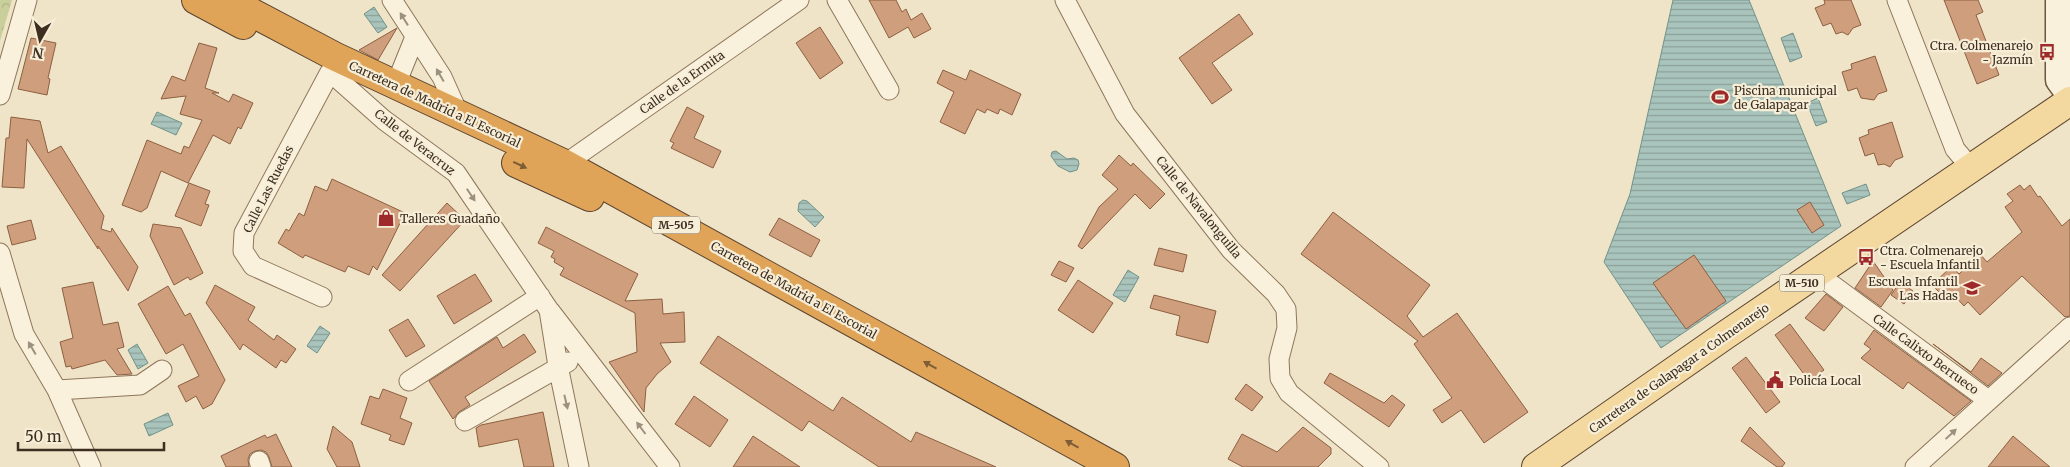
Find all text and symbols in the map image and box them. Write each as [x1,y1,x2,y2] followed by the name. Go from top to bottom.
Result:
[399,12,408,25] one-way arrow
[15,15,65,65] north arrow
[1930,38,2033,67] place label: Ctra. Colmenarejo - Jazmín
[2037,42,2057,62] bus stop icon: Ctra. Colmenarejo - Jazmín
[31,43,45,63] text: N
[637,47,728,117] street label: Calle de la Ermita
[347,58,523,151] street label: Carretera de Madrid a El Escorial
[435,68,444,81] one-way arrow
[1734,83,1837,112] place label: Piscina municipal de Galapagar
[1710,87,1730,107] sports icon: Piscina municipal de Galapagar
[372,106,459,178] street label: Calle de Veracruz
[240,143,296,235] street label: Calle Las Ruedas
[1153,153,1245,262] street label: Calle de Navalonguilla
[513,161,527,169] one-way arrow
[466,188,476,202] one-way arrow
[376,208,396,228] shop icon: Talleres Guadaño
[400,211,500,226] place label: Talleres Guadaño
[652,216,700,234] road number: M-505
[708,238,880,342] street label: Carretera de Madrid a El Escorial
[1880,243,1983,272] place label: Ctra. Colmenarejo - Escuela Infantil
[1856,247,1876,267] bus stop icon: Ctra. Colmenarejo - Escuela Infantil
[1780,274,1824,292] road number: M-510
[1868,274,1958,303] place label: Escuela Infantil Las Hadas
[1962,278,1982,298] school or university icon: Escuela Infantil Las Hadas
[1586,300,1772,436] street label: Carretera de Galapagar a Colmenarejo
[1870,311,1982,397] street label: Calle Calixto Berrueco
[28,341,37,354] one-way arrow
[923,361,937,369] one-way arrow
[1765,370,1785,390] public building icon: Policía Local
[1789,373,1862,388] place label: Policía Local
[562,394,570,409] one-way arrow
[18,420,164,452] scale bar
[636,421,646,435] one-way arrow
[25,427,62,446] text: 50 m
[1944,428,1956,440] one-way arrow
[1066,439,1079,448] one-way arrow

